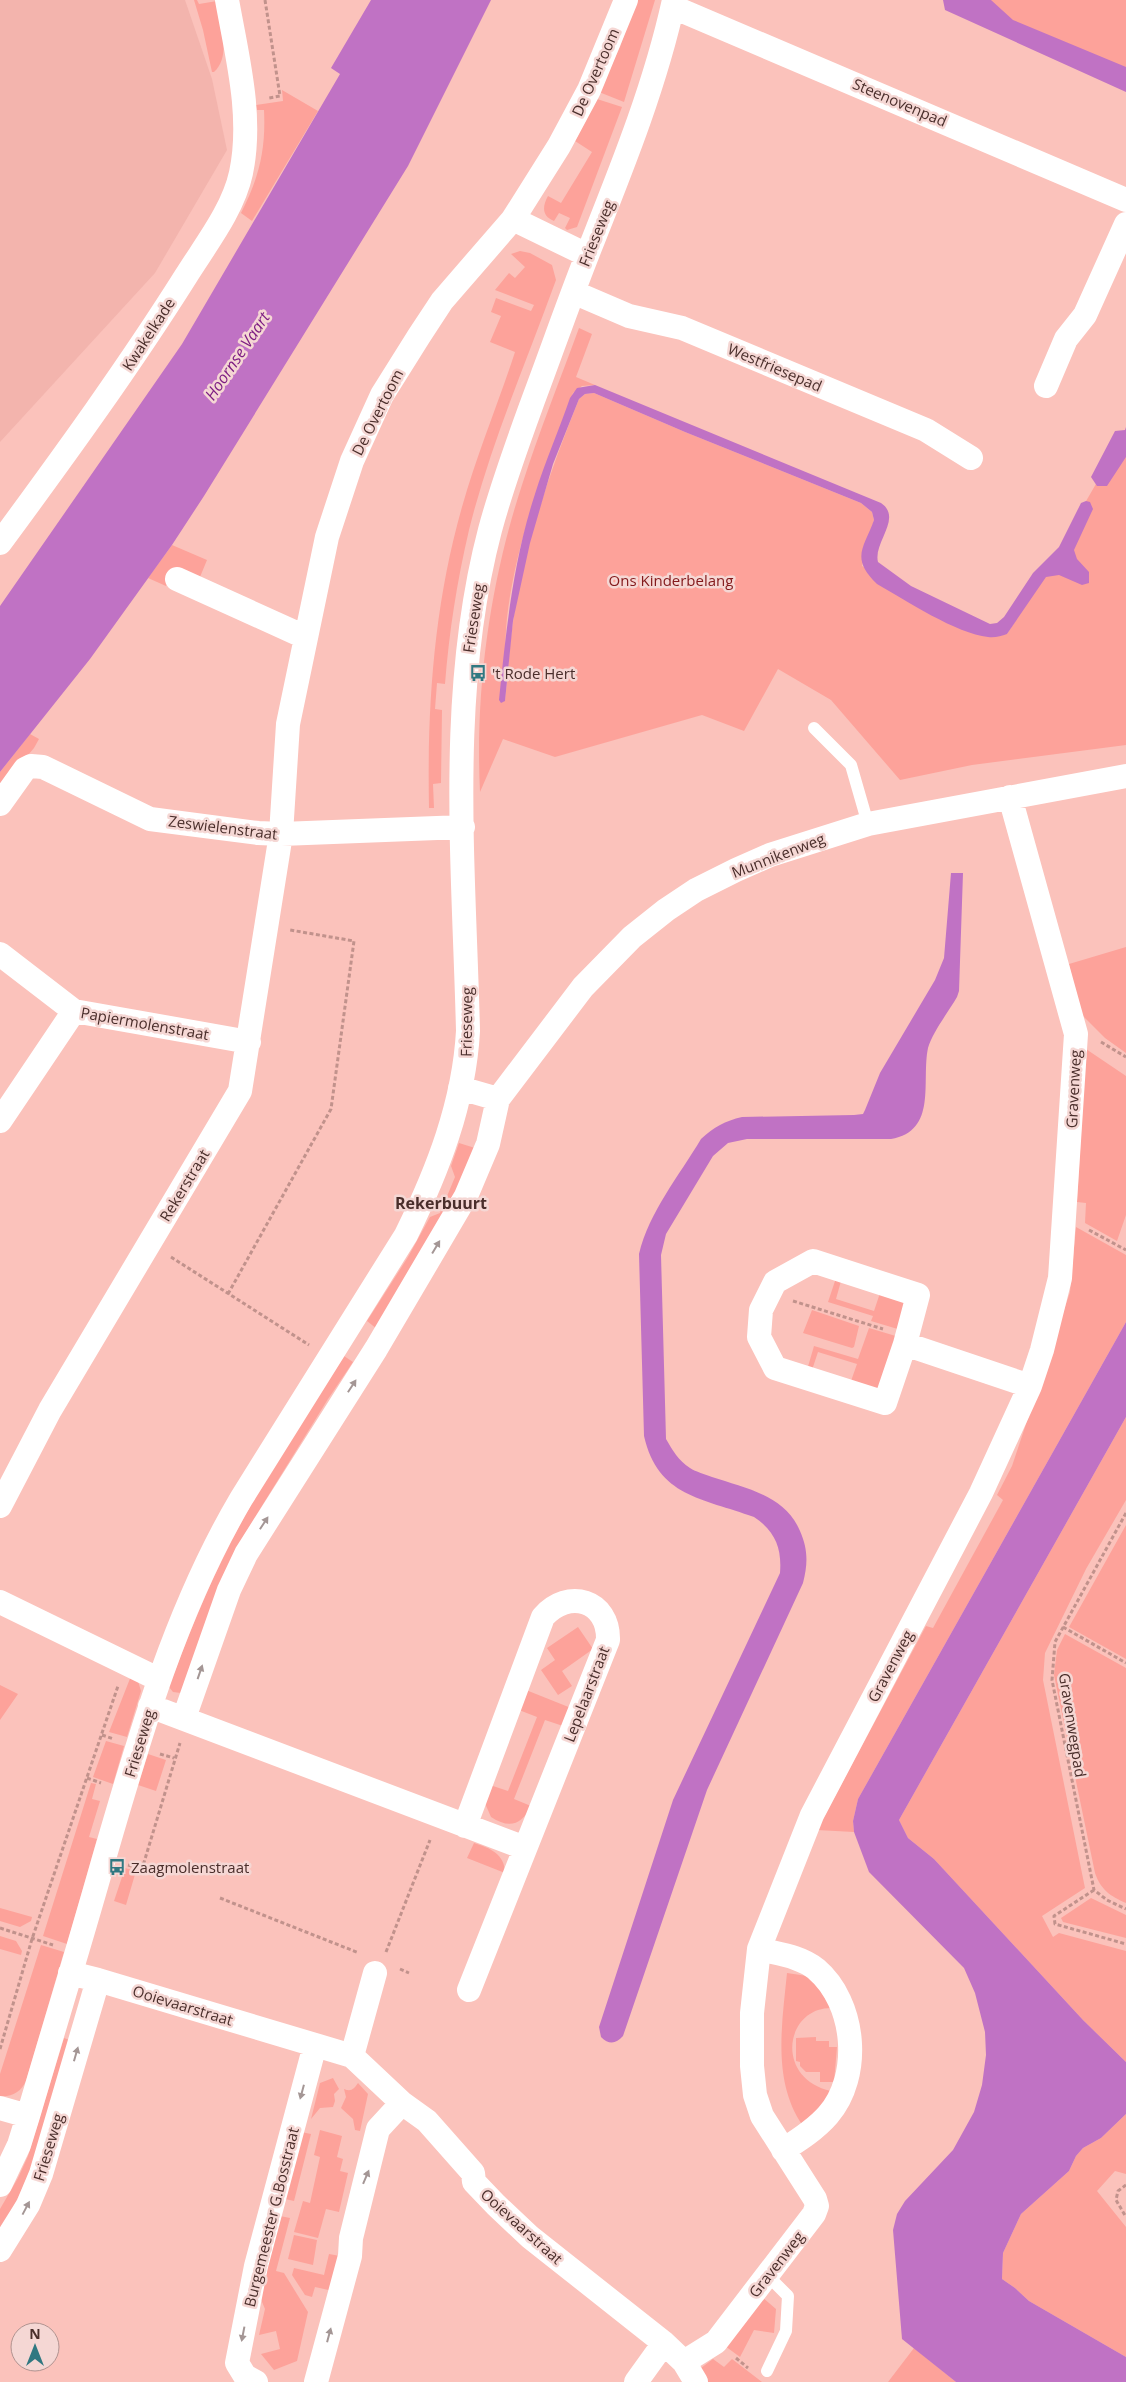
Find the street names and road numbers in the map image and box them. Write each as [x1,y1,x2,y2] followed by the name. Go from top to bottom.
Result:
[567,25,623,119] street label: De Overtoom
[850,73,950,131] street label: Steenovenpad
[574,197,618,269] street label: Frieseweg
[117,294,179,374] street label: Kwakelkade
[725,338,825,396] street label: Westfriesepad
[347,365,407,459] street label: De Overtoom
[458,582,488,654] street label: Frieseweg
[167,810,279,844] street label: Zeswielenstraat
[728,828,828,882] street label: Munnikenweg
[455,987,477,1057] street label: Frieseweg
[79,1002,211,1044] street label: Papiermolenstraat
[1061,1049,1085,1129] street label: Gravenweg
[155,1145,213,1225] street label: Rekerstraat
[863,1627,917,1705] street label: Gravenweg
[559,1643,613,1745] street label: Lepelaarstraat
[1055,1671,1091,1779] street label: Gravenwegpad
[119,1707,159,1779] street label: Frieseweg
[130,1980,236,2030] street label: Ooievaarstraat
[28,2111,68,2183] street label: Frieseweg
[239,2125,303,2309] street label: Burgemeester G.Bosstraat
[477,2184,567,2268] street label: Ooievaarstraat
[744,2227,808,2301] street label: Gravenweg

